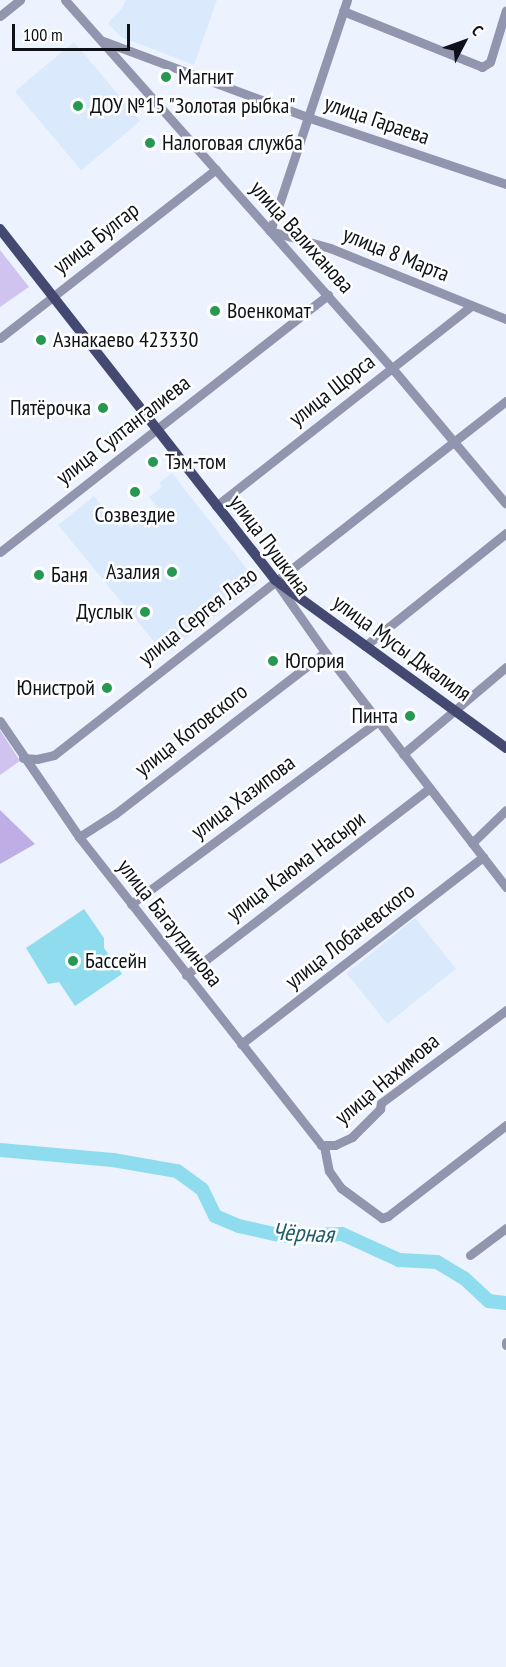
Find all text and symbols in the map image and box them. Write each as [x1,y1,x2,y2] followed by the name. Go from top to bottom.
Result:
[15,12,134,50] scale bar
[434,12,494,72] north arrow
[468,21,488,40] text: С
[23,23,63,46] text: 100 m
[178,64,234,90] place label: Магнит
[159,70,173,84] marker: Магнит
[321,90,433,150] street label: улица Гараева
[90,93,297,119] place label: ДОУ №15 "Золотая рыбка"
[71,99,85,113] marker: ДОУ №15 "Золотая рыбка"
[162,130,303,156] place label: Налоговая служба
[143,136,157,150] marker: Налоговая служба
[245,175,359,299] street label: улица Валиханова
[48,196,144,280] street label: улица Булгар
[339,221,453,287] street label: улица 8 Марта
[227,298,311,324] place label: Военкомат
[208,304,222,318] marker: Военкомат
[53,327,198,353] place label: Азнакаево 423330
[34,333,48,347] marker: Азнакаево 423330
[284,348,380,432] street label: улица Щорса
[51,370,195,490] street label: улица Султангалиева
[10,395,91,421] place label: Пятёрочка
[96,401,110,415] marker: Пятёрочка
[165,449,226,475] place label: Тэм-том
[146,455,160,469] marker: Тэм-том
[128,485,142,499] marker: Созвездие
[224,489,316,601] street label: улица Пушкина
[95,502,175,528] place label: Созвездие
[106,559,160,585] place label: Азалия
[133,561,263,671] street label: улица Сергея Лазо
[51,562,88,588] place label: Баня
[165,565,179,579] marker: Азалия
[32,568,46,582] marker: Баня
[328,589,476,707] street label: улица Мусы Джалиля
[76,599,133,625] place label: Дуслык
[138,605,152,619] marker: Дуслык
[285,648,344,674] place label: Югория
[266,654,280,668] marker: Югория
[17,675,95,701] place label: Юнистрой
[130,678,252,782] street label: улица Котовского
[100,681,114,695] marker: Юнистрой
[351,703,398,729] place label: Пинта
[403,709,417,723] marker: Пинта
[186,749,300,845] street label: улица Хазипова
[222,805,370,927] street label: улица Каюма Насыри
[112,854,228,992] street label: улица Багаутдинова
[280,877,420,995] street label: улица Лобачевского
[85,948,147,974] place label: Бассейн
[66,954,80,968] marker: Бассейн
[330,1028,444,1130] street label: улица Нахимова
[272,1217,334,1249] water label: Чёрная

